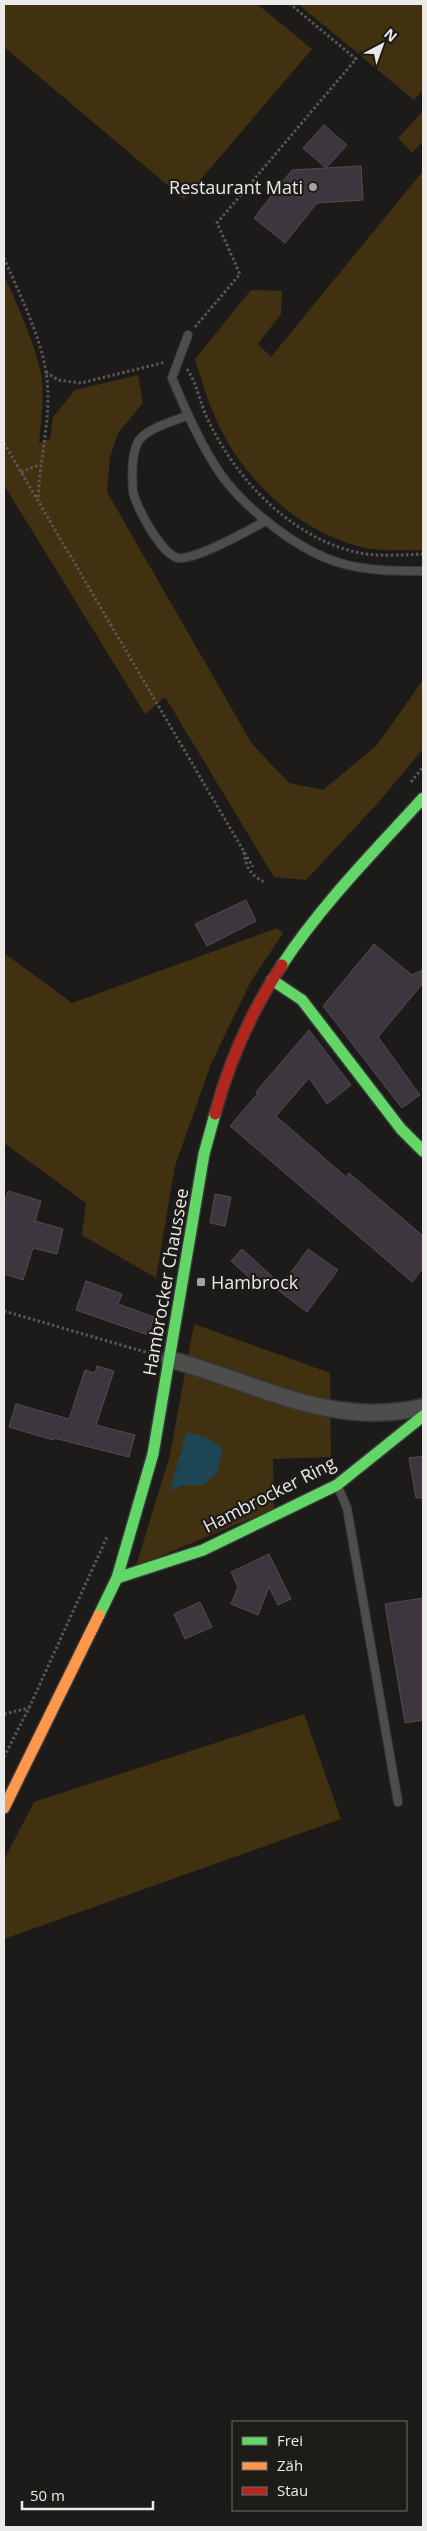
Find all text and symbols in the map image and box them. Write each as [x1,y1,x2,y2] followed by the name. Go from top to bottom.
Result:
[357,20,407,70] north arrow
[380,24,401,46] text: N
[169,175,303,199] place label: Restaurant Mati
[307,181,319,193] marker: Restaurant Mati
[137,1186,193,1378] street label: Hambrocker Chaussee
[211,1270,299,1294] place label: Hambrock
[195,1276,207,1288] marker: Hambrock
[199,1450,340,1538] street label: Hambrocker Ring
[232,2421,407,2511] legend
[277,2430,303,2450] text: Frei
[277,2455,303,2475] text: Zäh
[22,2478,154,2510] scale bar
[277,2480,308,2500] text: Stau
[30,2485,65,2505] text: 50 m

